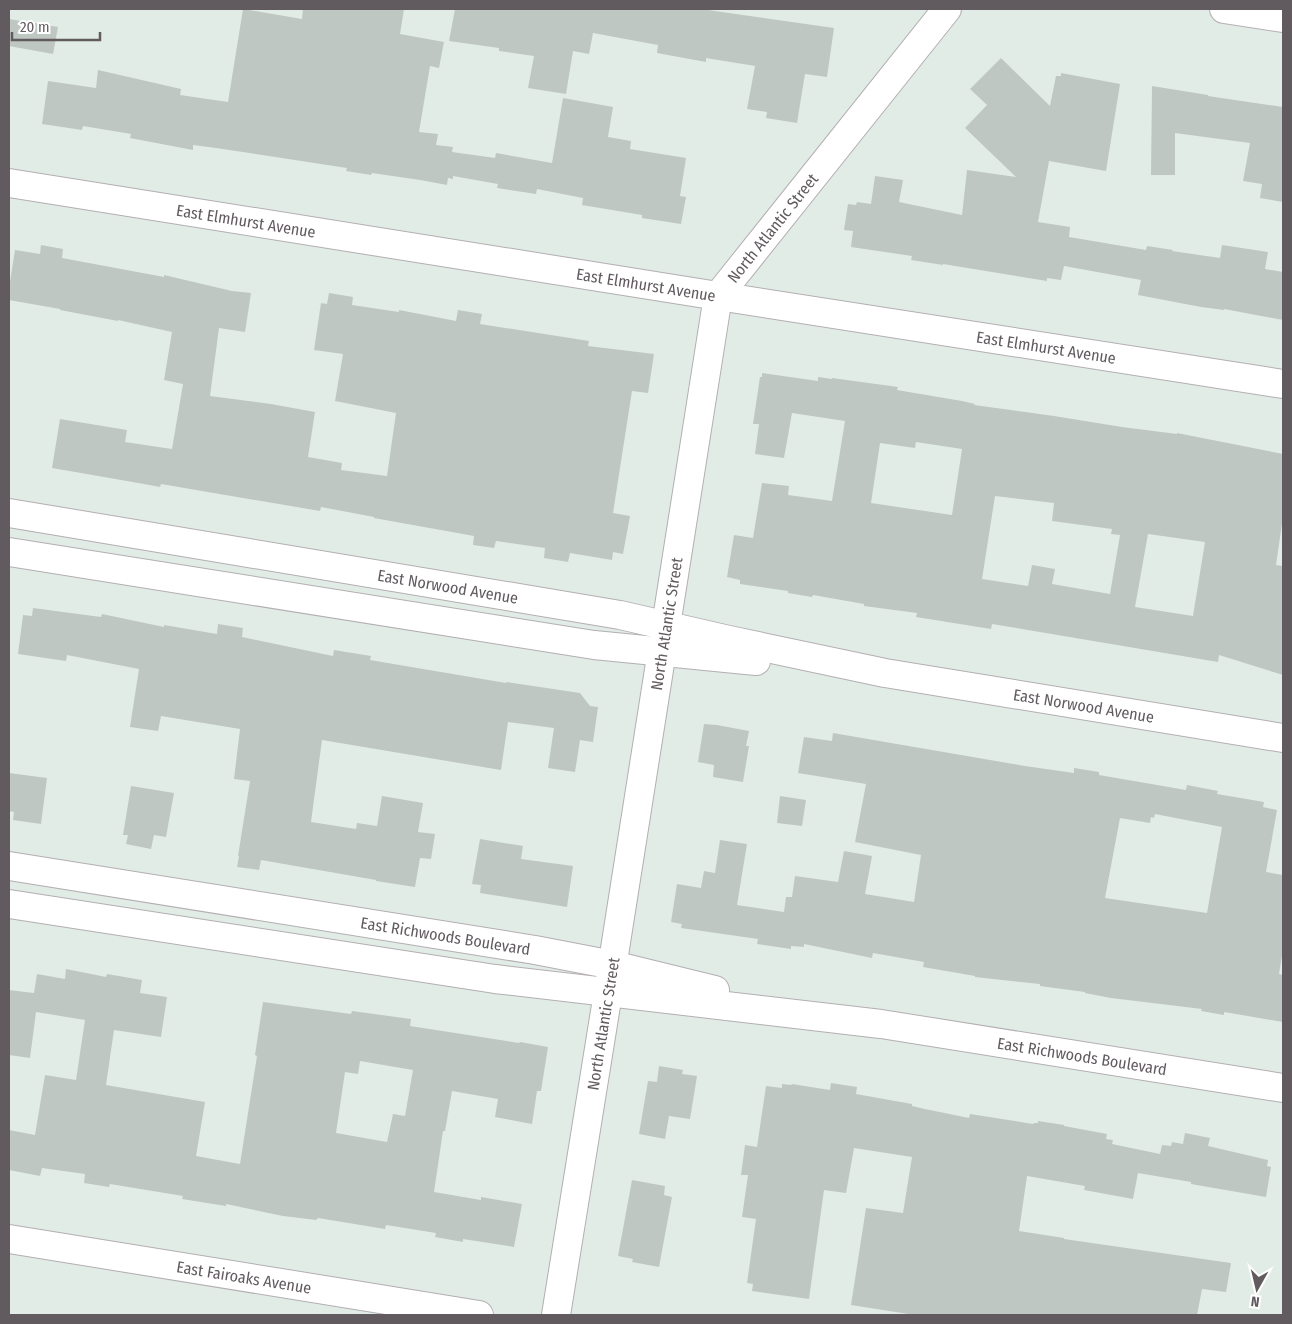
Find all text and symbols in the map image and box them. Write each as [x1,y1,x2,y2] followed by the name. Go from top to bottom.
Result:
[12,10,100,42] scale bar
[20,18,50,36] text: 20 m
[723,169,823,287] street label: North Atlantic Street
[175,201,317,242] street label: East Elmhurst Avenue
[575,265,717,306] street label: East Elmhurst Avenue
[975,327,1117,368] street label: East Elmhurst Avenue
[647,555,687,692] street label: North Atlantic Street
[376,566,520,608] street label: East Norwood Avenue
[1012,685,1155,727] street label: East Norwood Avenue
[359,913,532,959] street label: East Richwoods Boulevard
[583,955,624,1092] street label: North Atlantic Street
[996,1034,1168,1079] street label: East Richwoods Boulevard
[175,1257,313,1298] street label: East Fairoaks Avenue
[1232,1264,1282,1314] north arrow
[1250,1292,1261,1310] text: N

